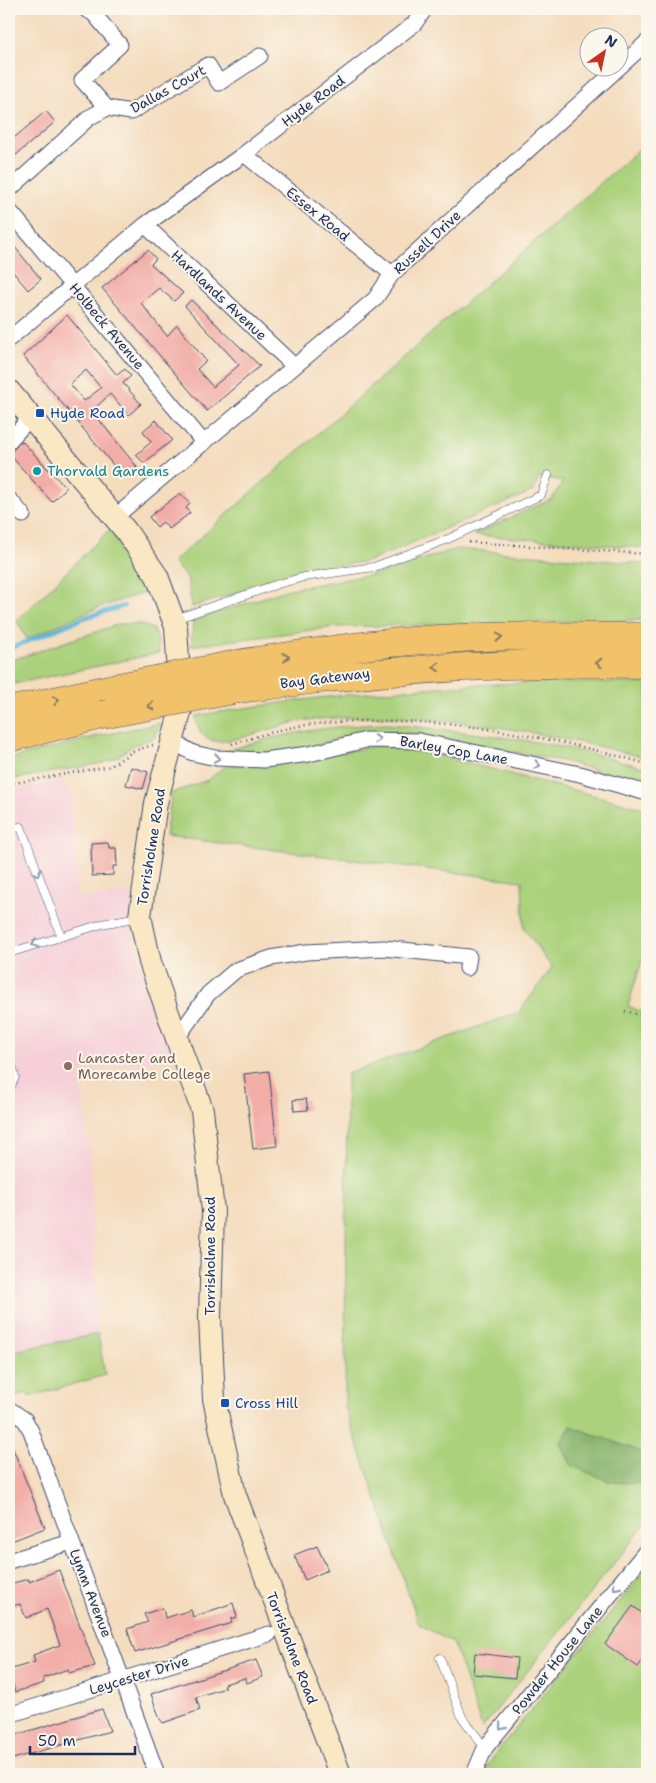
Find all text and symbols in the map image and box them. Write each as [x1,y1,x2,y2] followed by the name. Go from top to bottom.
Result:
[578,28,628,78] north arrow
[602,31,621,52] text: N
[127,61,209,117] street label: Dallas Court
[278,71,348,131] street label: Hyde Road
[282,183,354,245] street label: Essex Road
[389,206,465,278] street label: Russell Drive
[167,246,271,344] street label: Hardlands Avenue
[65,279,149,373] street label: Holbeck Avenue
[50,404,125,422] place label: Hyde Road
[34,407,46,419] marker: Hyde Road
[47,462,169,480] place label: Thorvald Gardens
[31,465,43,477] marker: Thorvald Gardens
[496,631,504,642] one-way arrow
[281,653,290,663] one-way arrow
[594,658,602,668] one-way arrow
[432,662,440,673] one-way arrow
[279,664,371,692] street label: Bay Gateway
[52,695,61,706] one-way arrow
[147,700,156,711] one-way arrow
[398,732,510,768] street label: Barley Cop Lane
[374,734,382,745] one-way arrow
[213,752,222,762] one-way arrow
[533,760,542,770] one-way arrow
[133,787,169,907] street label: Torrisholme Road
[31,869,41,877] one-way arrow
[31,938,39,948] one-way arrow
[78,1049,211,1083] place label: Lancaster and Morecambe College
[62,1060,74,1072] marker: Lancaster and Morecambe College
[201,1196,219,1316] street label: Torrisholme Road
[235,1394,299,1412] place label: Cross Hill
[219,1397,231,1409] marker: Cross Hill
[66,1546,116,1640] street label: Lymm Avenue
[613,1582,622,1591] one-way arrow
[262,1589,322,1707] street label: Torrisholme Road
[508,1602,606,1718] street label: Powder House Lane
[87,1651,191,1699] street label: Leycester Drive
[499,1721,508,1730] one-way arrow
[30,1723,135,1755] scale bar
[38,1731,76,1751] text: 50 m

